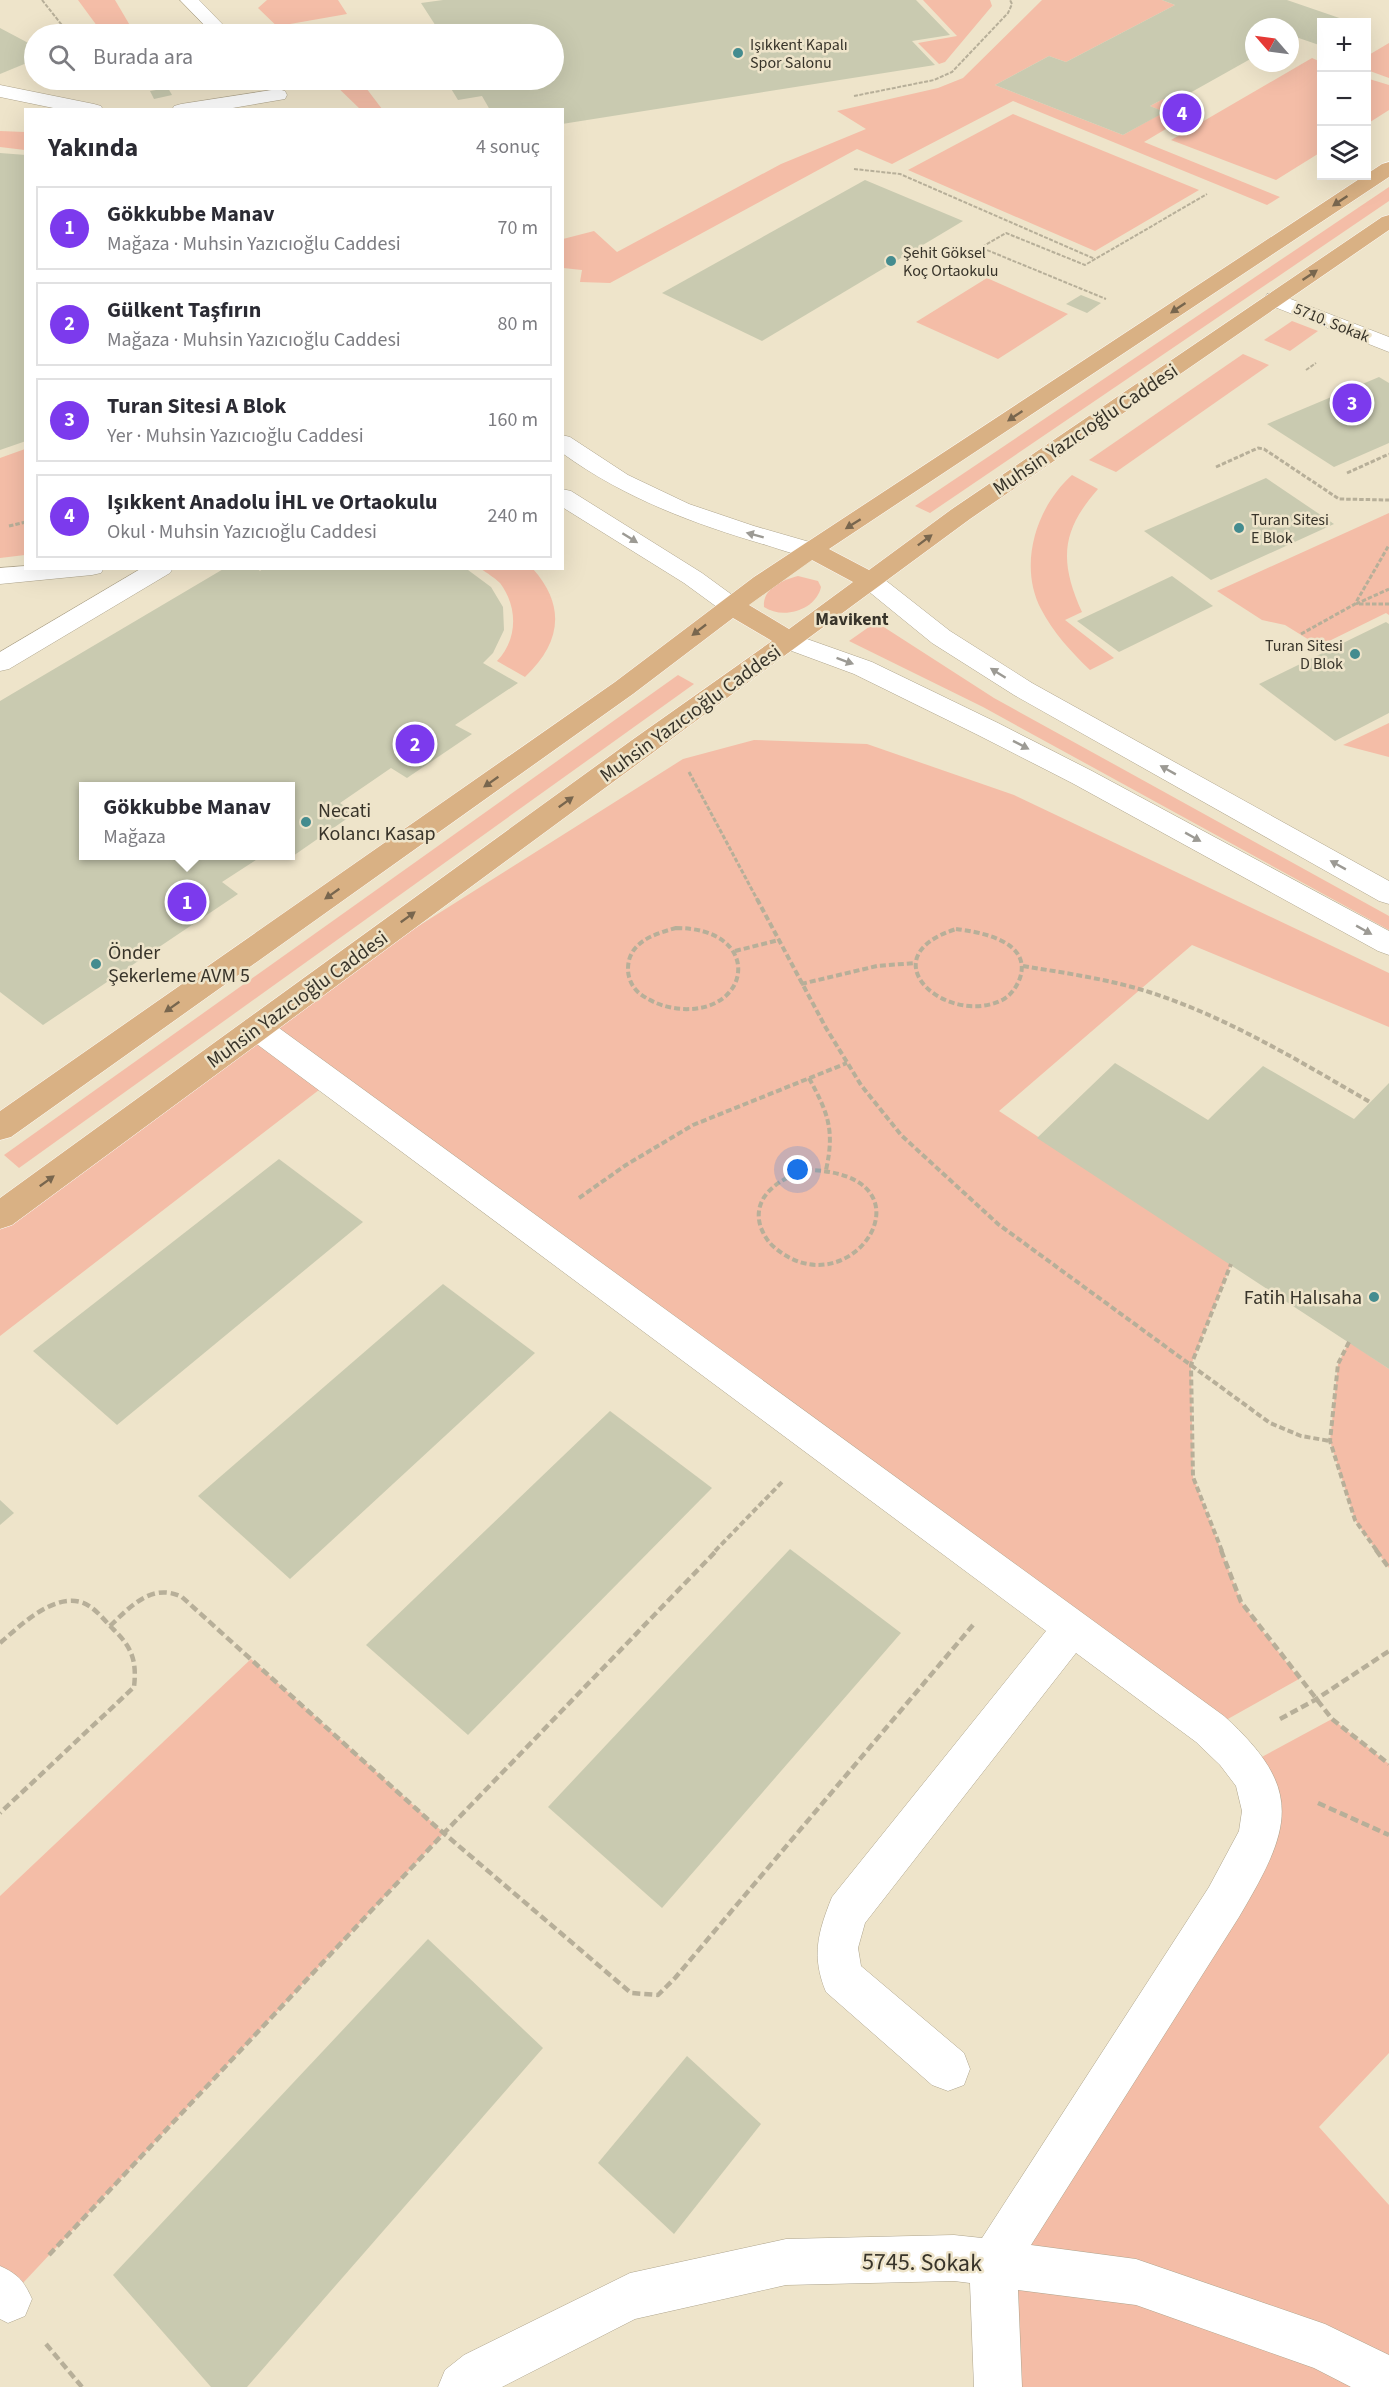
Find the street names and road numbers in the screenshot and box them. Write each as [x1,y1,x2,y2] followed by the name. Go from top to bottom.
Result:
[1290,298,1373,348] street label: 5710. Sokak
[987,357,1184,502] street label: Muhsin Yazıcıoğlu Caddesi
[594,638,787,789] street label: Muhsin Yazıcıoğlu Caddesi
[201,924,394,1075] street label: Muhsin Yazıcıoğlu Caddesi
[862,2244,982,2281] street label: 5745. Sokak

